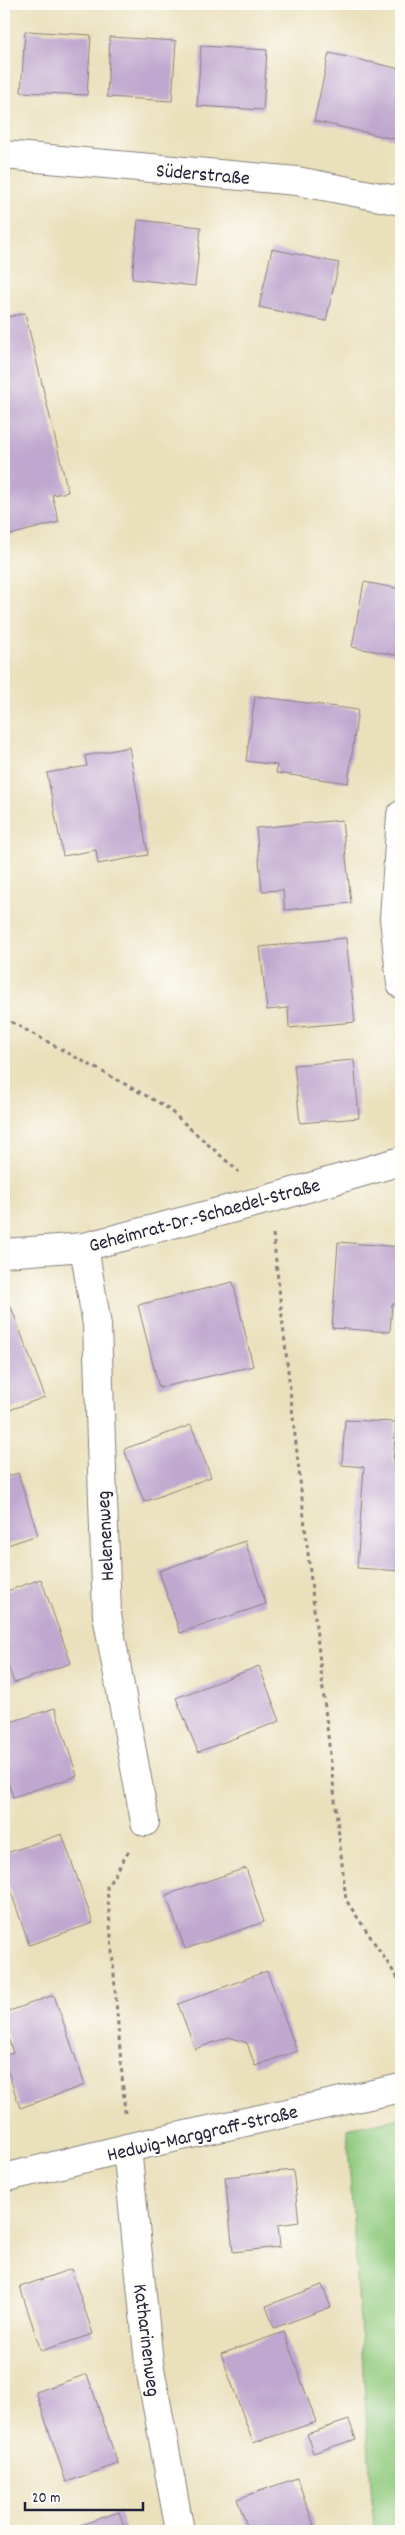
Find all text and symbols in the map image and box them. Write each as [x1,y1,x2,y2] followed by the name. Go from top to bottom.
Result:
[155,158,251,194] street label: Süderstraße
[86,1172,324,1261] street label: Geheimrat-Dr.-Schaedel-Straße
[91,1490,123,1582] street label: Helenenweg
[104,2099,301,2171] street label: Hedwig-Marggraff-Straße
[124,2282,166,2398] street label: Katharinenweg
[25,2480,142,2512] scale bar
[32,2488,60,2510] text: 20 m

